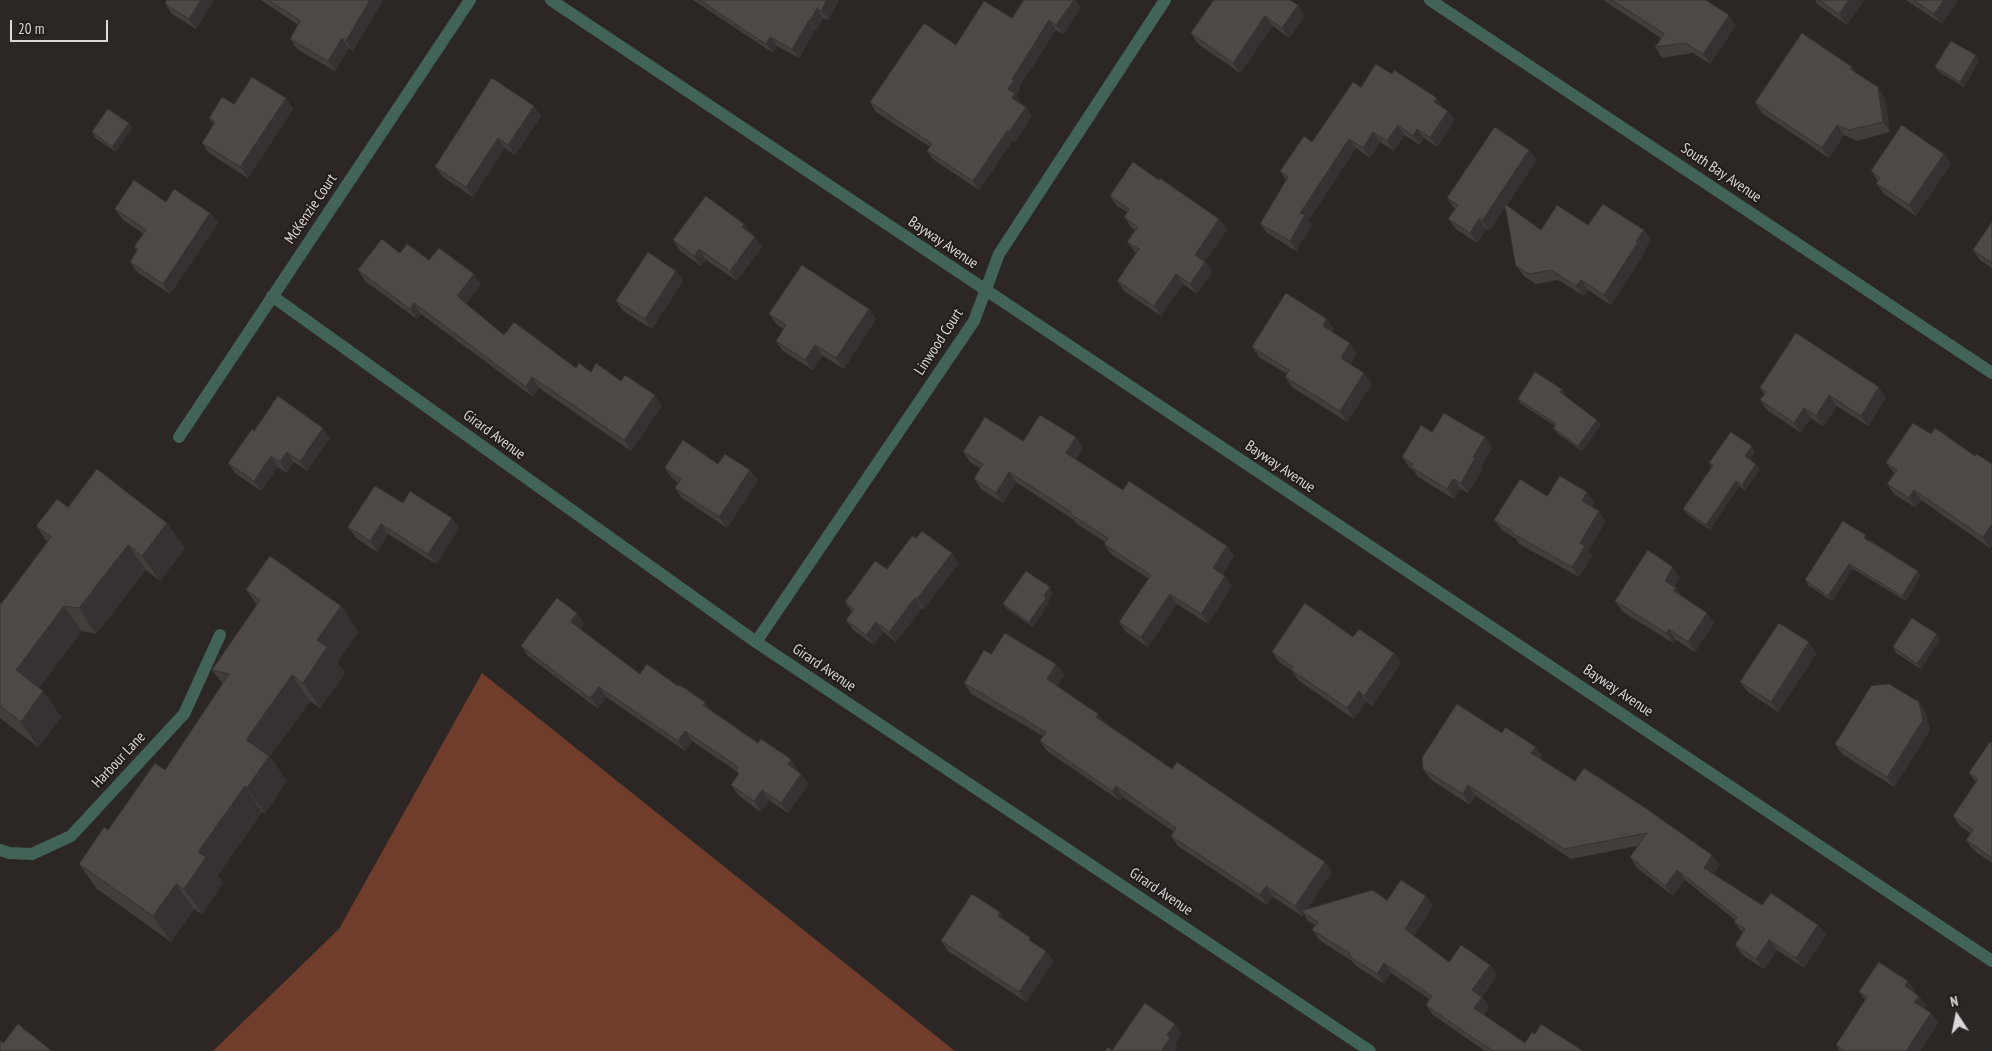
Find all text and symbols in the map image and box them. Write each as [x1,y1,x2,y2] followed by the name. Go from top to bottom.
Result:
[12,10,110,42] scale bar
[18,19,44,38] text: 20 m
[1677,139,1765,207] street label: South Bay Avenue
[281,171,341,247] street label: McKenzie Court
[905,213,981,273] street label: Bayway Avenue
[911,305,967,379] street label: Linwood Court
[459,406,529,464] street label: Girard Avenue
[1242,437,1318,497] street label: Bayway Avenue
[789,640,859,696] street label: Girard Avenue
[1580,661,1656,721] street label: Bayway Avenue
[89,728,149,792] street label: Harbour Lane
[1126,864,1196,920] street label: Girard Avenue
[1932,991,1982,1041] north arrow
[1949,992,1960,1011] text: N

